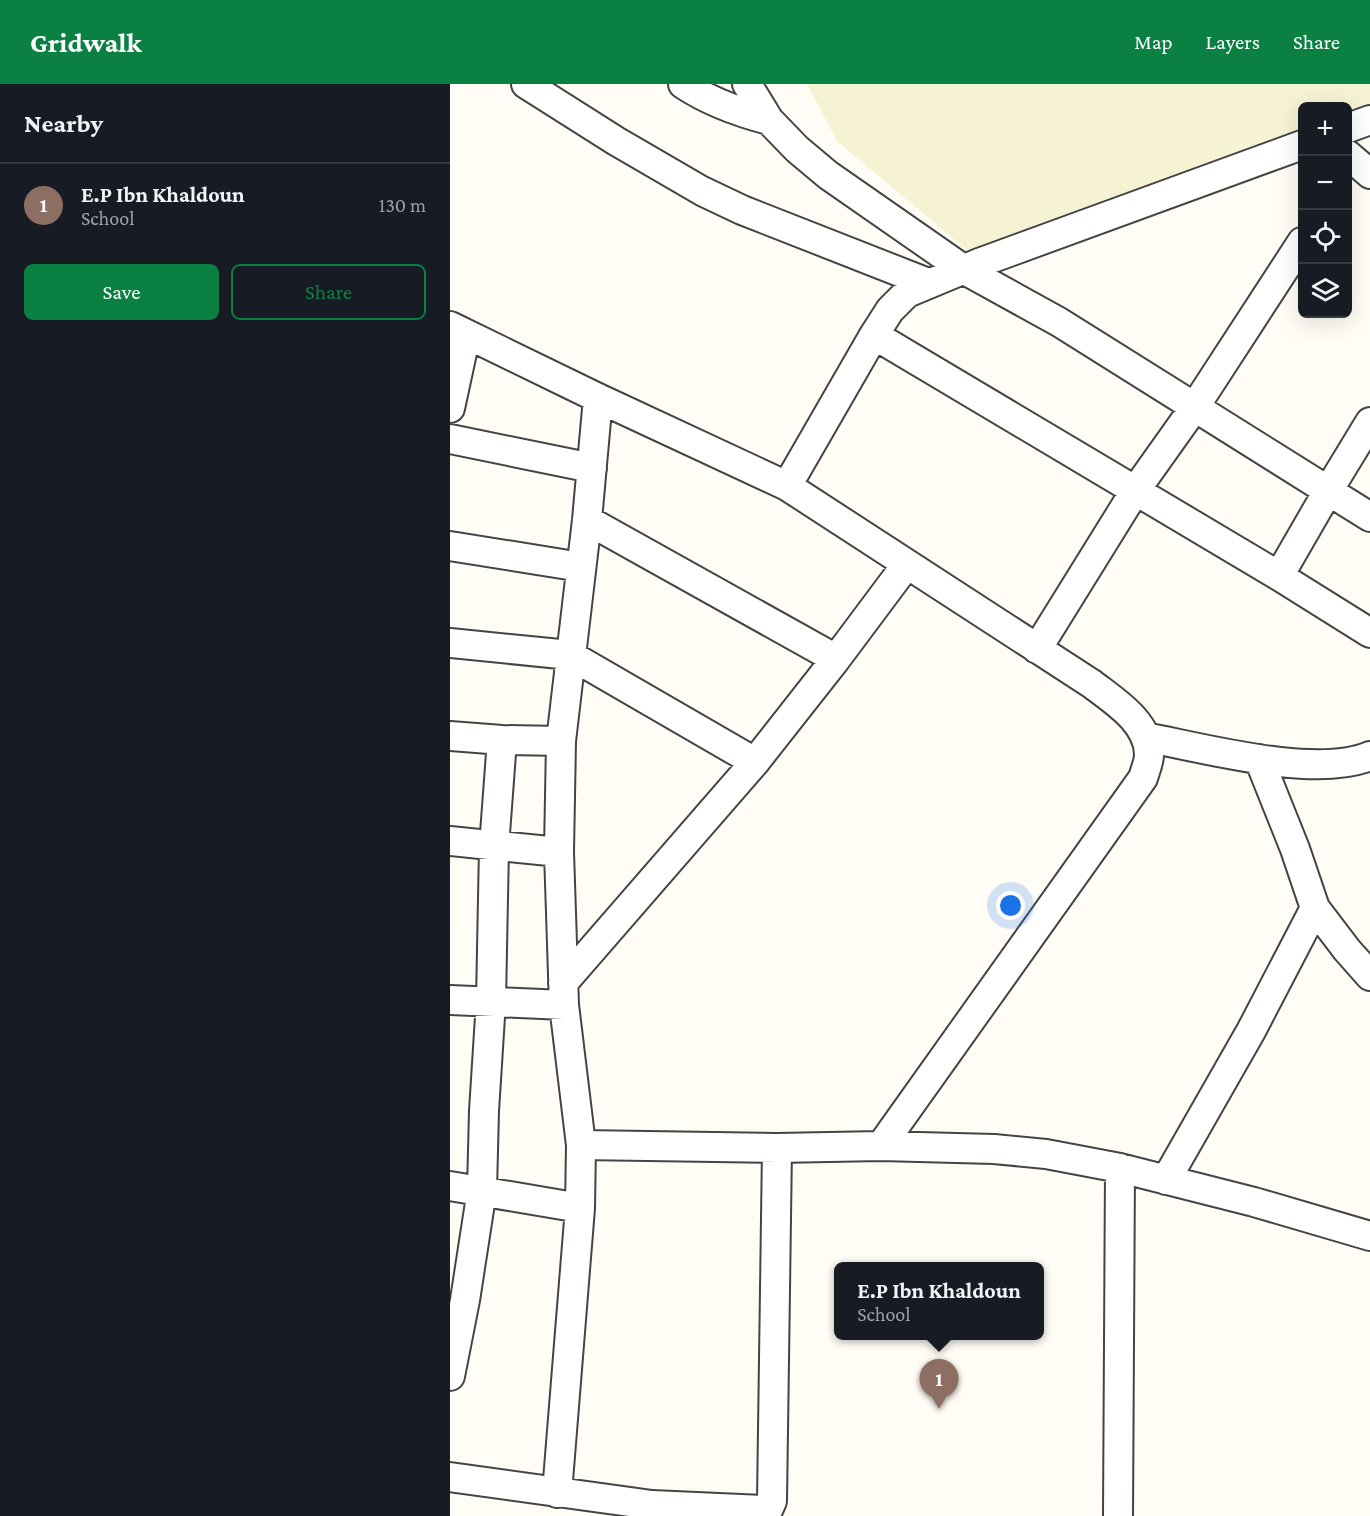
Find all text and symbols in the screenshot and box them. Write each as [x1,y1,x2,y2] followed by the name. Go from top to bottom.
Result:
[30,27,142,58] text: Gridwalk
[1134,30,1173,54] text: Map
[1206,30,1260,54] text: Layers
[1293,30,1340,54] text: Share
[1298,102,1352,318] map controls
[1298,102,1352,156] button: +
[24,109,103,138] text: Nearby
[1298,156,1352,210] button: −
[81,182,245,207] text: E.P Ibn Khaldoun
[40,194,47,216] text: 1
[379,194,426,216] text: 130 m
[81,207,134,229] text: School
[1298,210,1352,264] button: locate
[24,264,219,320] button: Save
[231,264,426,320] button: Share
[1298,264,1352,318] button: layers
[996,891,1025,920] your location
[834,1262,1044,1340] popup
[857,1278,1021,1303] text: E.P Ibn Khaldoun
[857,1303,911,1325] text: School
[920,1360,958,1409] pin: 1

